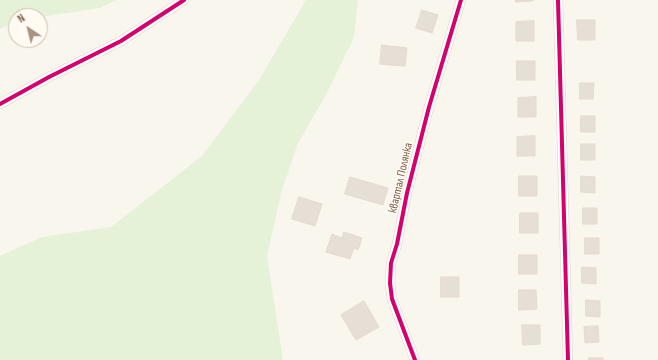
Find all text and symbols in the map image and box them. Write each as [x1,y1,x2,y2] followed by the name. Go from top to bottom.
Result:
[8,8,48,48] north arrow
[15,12,28,26] text: N
[386,141,416,215] street label: квартал Полянка

